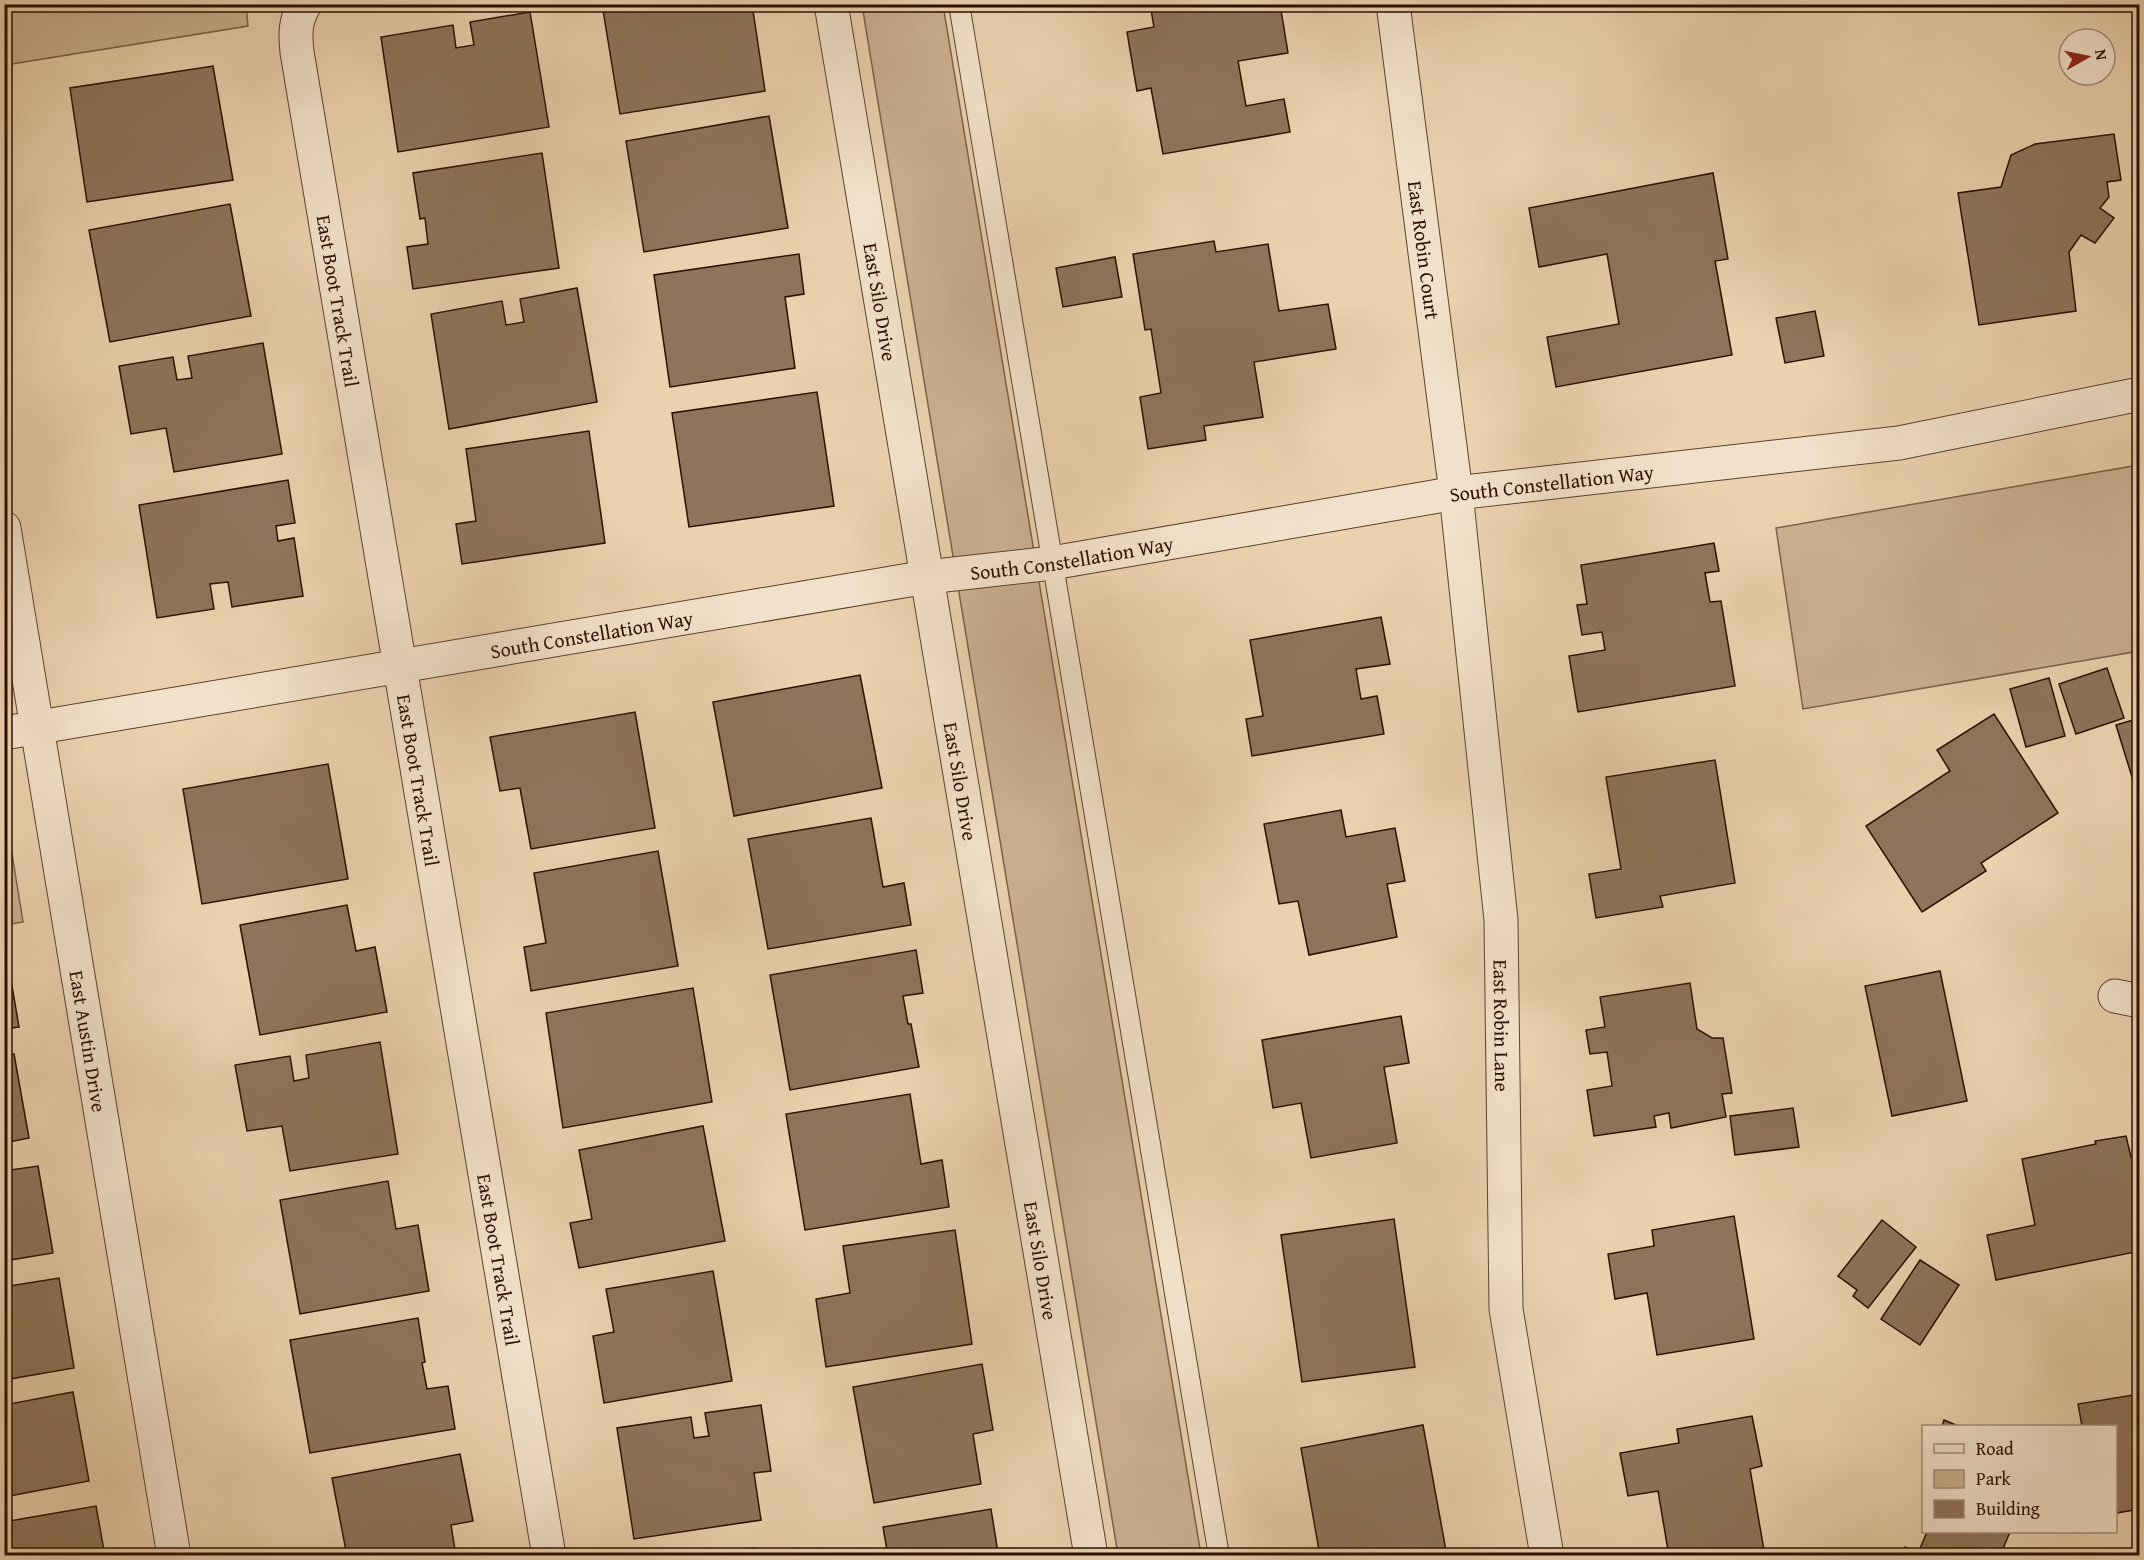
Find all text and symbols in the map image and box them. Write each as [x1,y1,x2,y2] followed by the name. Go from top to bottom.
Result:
[2057,27,2117,87] north arrow
[2089,47,2115,62] text: N
[1401,179,1448,321] street label: East Robin Court
[310,213,367,389] street label: East Boot Track Trail
[857,241,905,363] street label: East Silo Drive
[1447,456,1655,508] street label: South Constellation Way
[968,528,1175,587] street label: South Constellation Way
[488,602,695,665] street label: South Constellation Way
[390,692,448,869] street label: East Boot Track Trail
[937,720,985,843] street label: East Silo Drive
[1487,959,1518,1092] street label: East Robin Lane
[63,968,115,1114] street label: East Austin Drive
[471,1171,528,1348] street label: East Boot Track Trail
[1017,1199,1066,1322] street label: East Silo Drive
[1922,1425,2117,1533] legend
[1976,1435,2014,1462] text: Road
[1976,1465,2012,1492] text: Park
[1976,1495,2040,1522] text: Building

